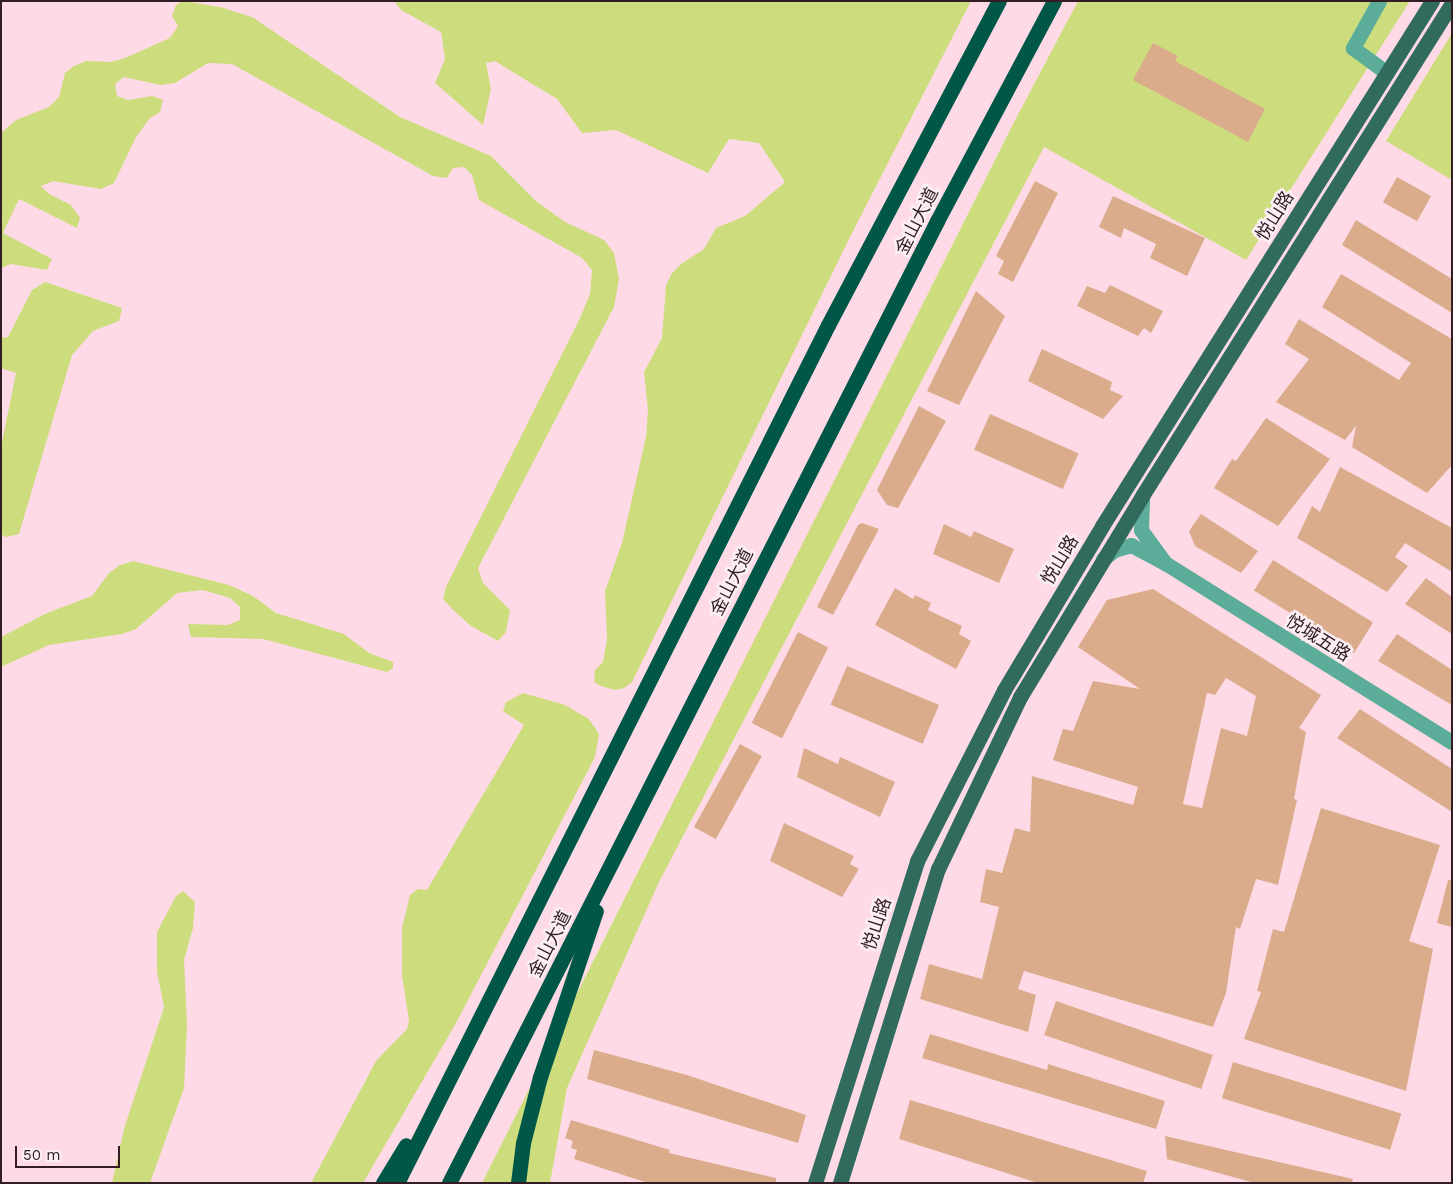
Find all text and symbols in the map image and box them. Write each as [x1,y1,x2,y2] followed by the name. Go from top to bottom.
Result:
[891,184,943,258] street label: 金山大道
[1252,187,1298,245] street label: 悦山路
[1037,531,1083,589] street label: 悦山路
[706,545,758,619] street label: 金山大道
[1282,610,1354,666] street label: 悦城五路
[858,895,896,953] street label: 悦山路
[524,907,576,981] street label: 金山大道
[18,1136,122,1168] scale bar
[23,1146,60,1164] text: 50 m

